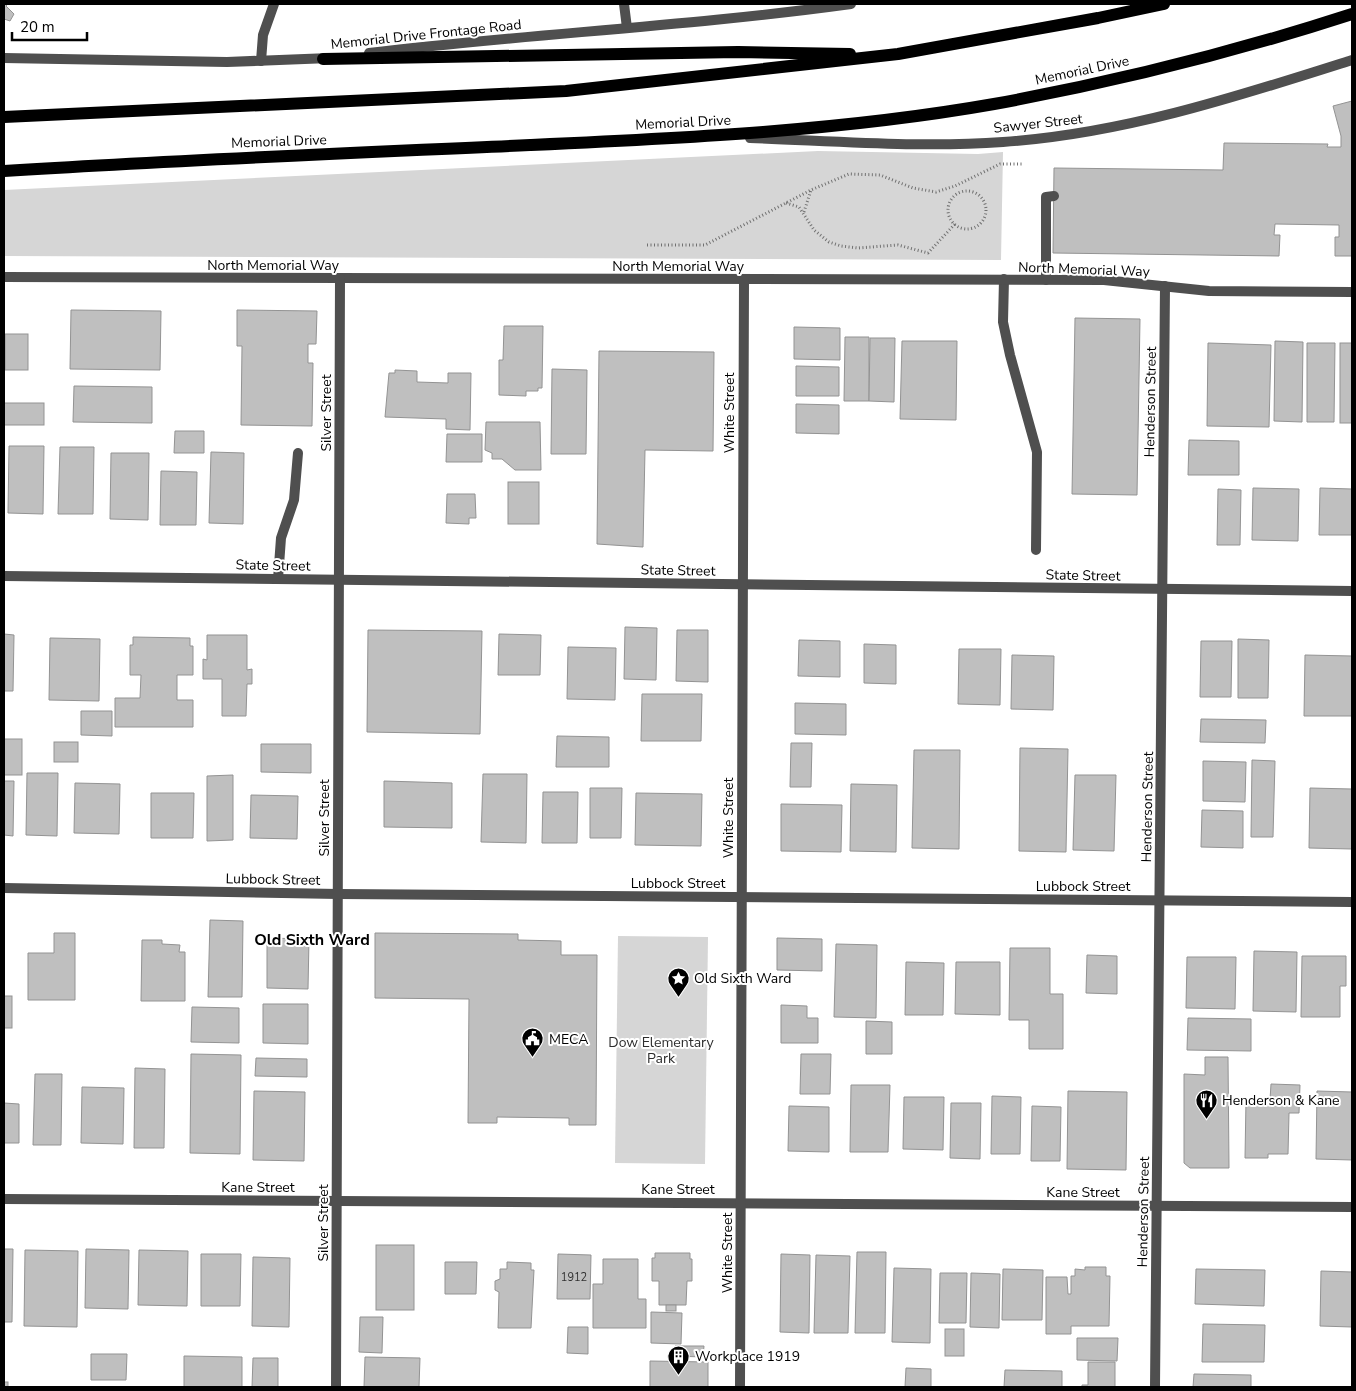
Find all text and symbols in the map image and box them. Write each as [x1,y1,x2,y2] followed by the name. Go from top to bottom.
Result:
[12,10,88,42] scale bar
[330,15,522,54] street label: Memorial Drive Frontage Road
[20,17,55,37] text: 20 m
[1033,51,1131,90] street label: Memorial Drive
[993,109,1084,138] street label: Sawyer Street
[635,111,731,134] street label: Memorial Drive
[231,130,327,153] street label: Memorial Drive
[207,256,340,275] street label: North Memorial Way
[612,257,745,276] street label: North Memorial Way
[1018,258,1151,281] street label: North Memorial Way
[1140,346,1161,458] street label: Henderson Street
[720,373,739,453] street label: White Street
[317,374,336,452] street label: Silver Street
[235,555,311,576] street label: State Street
[640,560,716,581] street label: State Street
[1045,565,1121,586] street label: State Street
[1137,751,1158,863] street label: Henderson Street
[719,778,738,858] street label: White Street
[315,779,334,857] street label: Silver Street
[225,869,321,890] street label: Lubbock Street
[631,874,725,893] street label: Lubbock Street
[1036,877,1130,896] street label: Lubbock Street
[254,929,370,951] district label: Old Sixth Ward
[666,966,690,997] place icon: Old Sixth Ward
[694,969,791,988] place label: Old Sixth Ward
[521,1027,545,1058] public building icon: MECA
[549,1030,588,1049] place label: MECA
[608,1033,715,1068] park label: Dow Elementary Park
[1194,1088,1218,1119] restaurant icon: Henderson & Kane
[1222,1091,1340,1110] place label: Henderson & Kane
[1133,1156,1154,1268] street label: Henderson Street
[221,1178,295,1197] street label: Kane Street
[641,1180,715,1199] street label: Kane Street
[1046,1183,1120,1202] street label: Kane Street
[314,1184,333,1262] street label: Silver Street
[718,1213,737,1293] street label: White Street
[561,1270,587,1285] house number: 1912
[667,1344,691,1375] building icon: Workplace 1919
[695,1347,800,1366] place label: Workplace 1919

